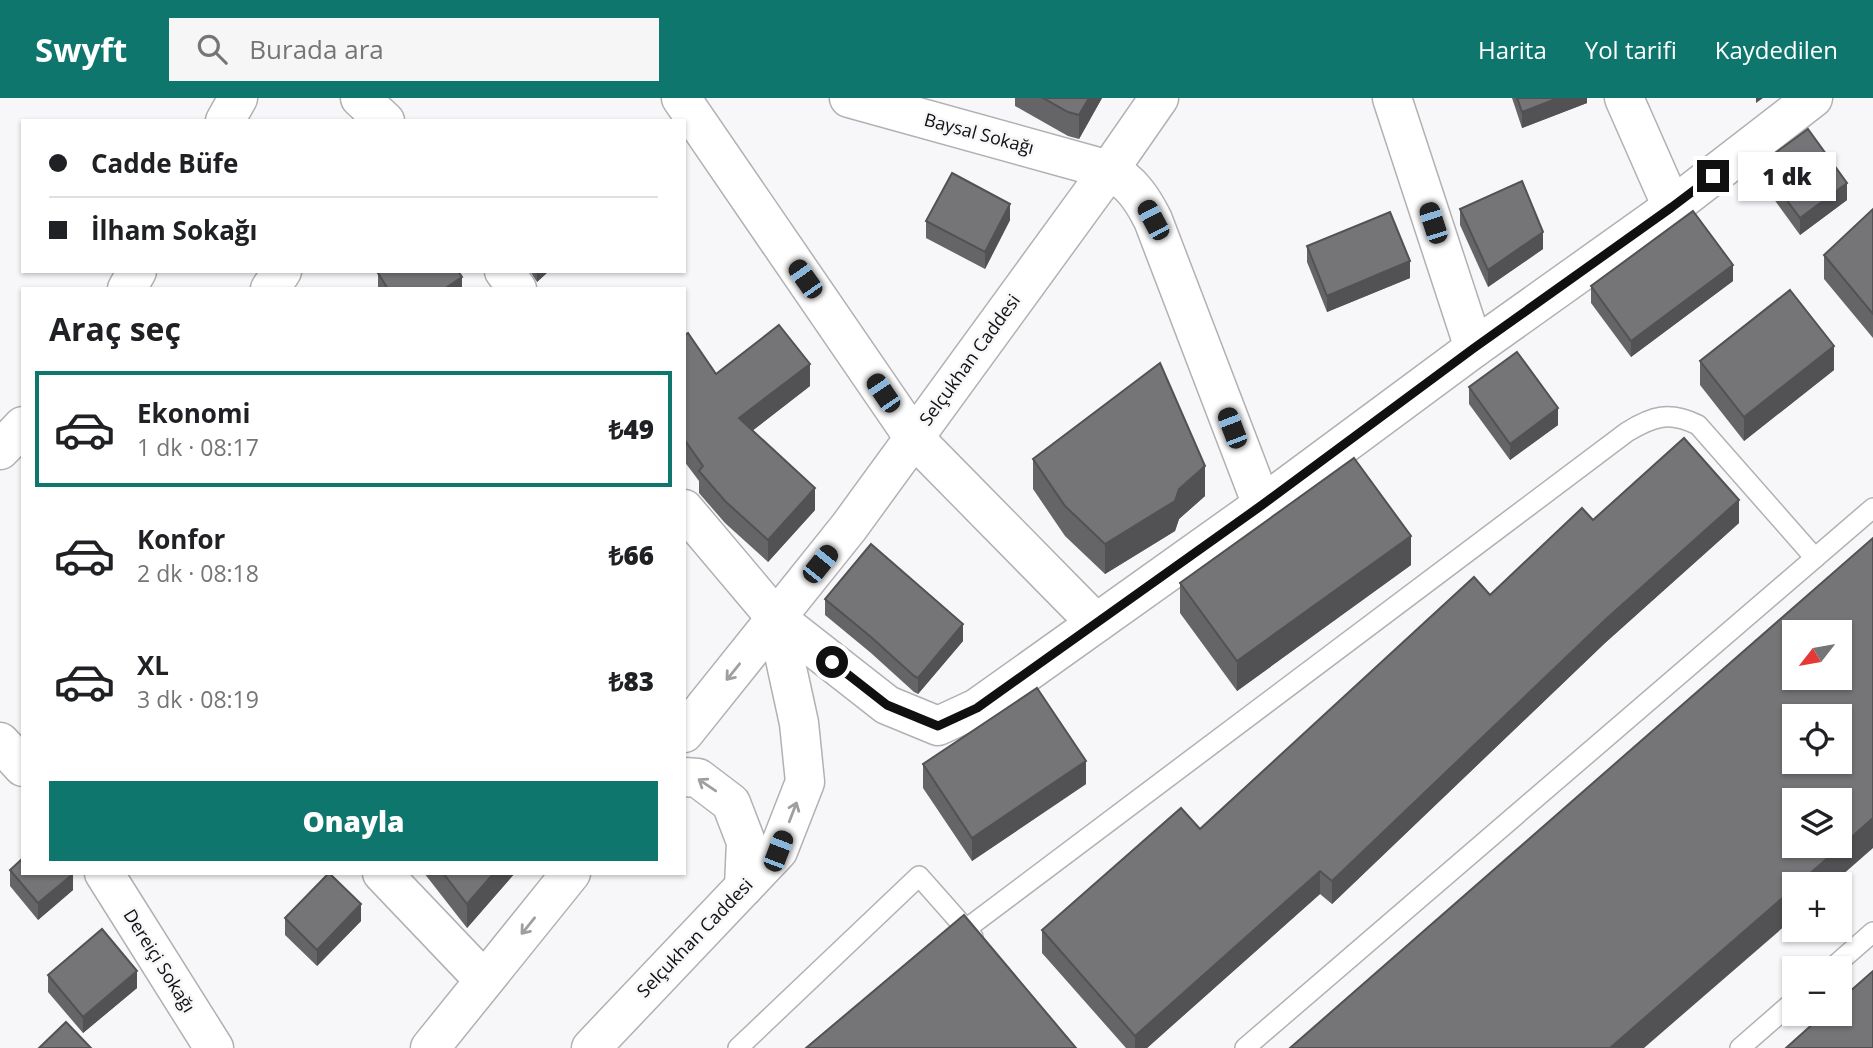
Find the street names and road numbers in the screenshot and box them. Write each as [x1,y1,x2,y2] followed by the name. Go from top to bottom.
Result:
[922,107,1037,159] street label: Baysal Sokağı
[913,289,1025,430] street label: Selçukhan Caddesi
[631,873,757,1002] street label: Selçukhan Caddesi
[119,904,201,1017] street label: Dereiçi Sokağı

